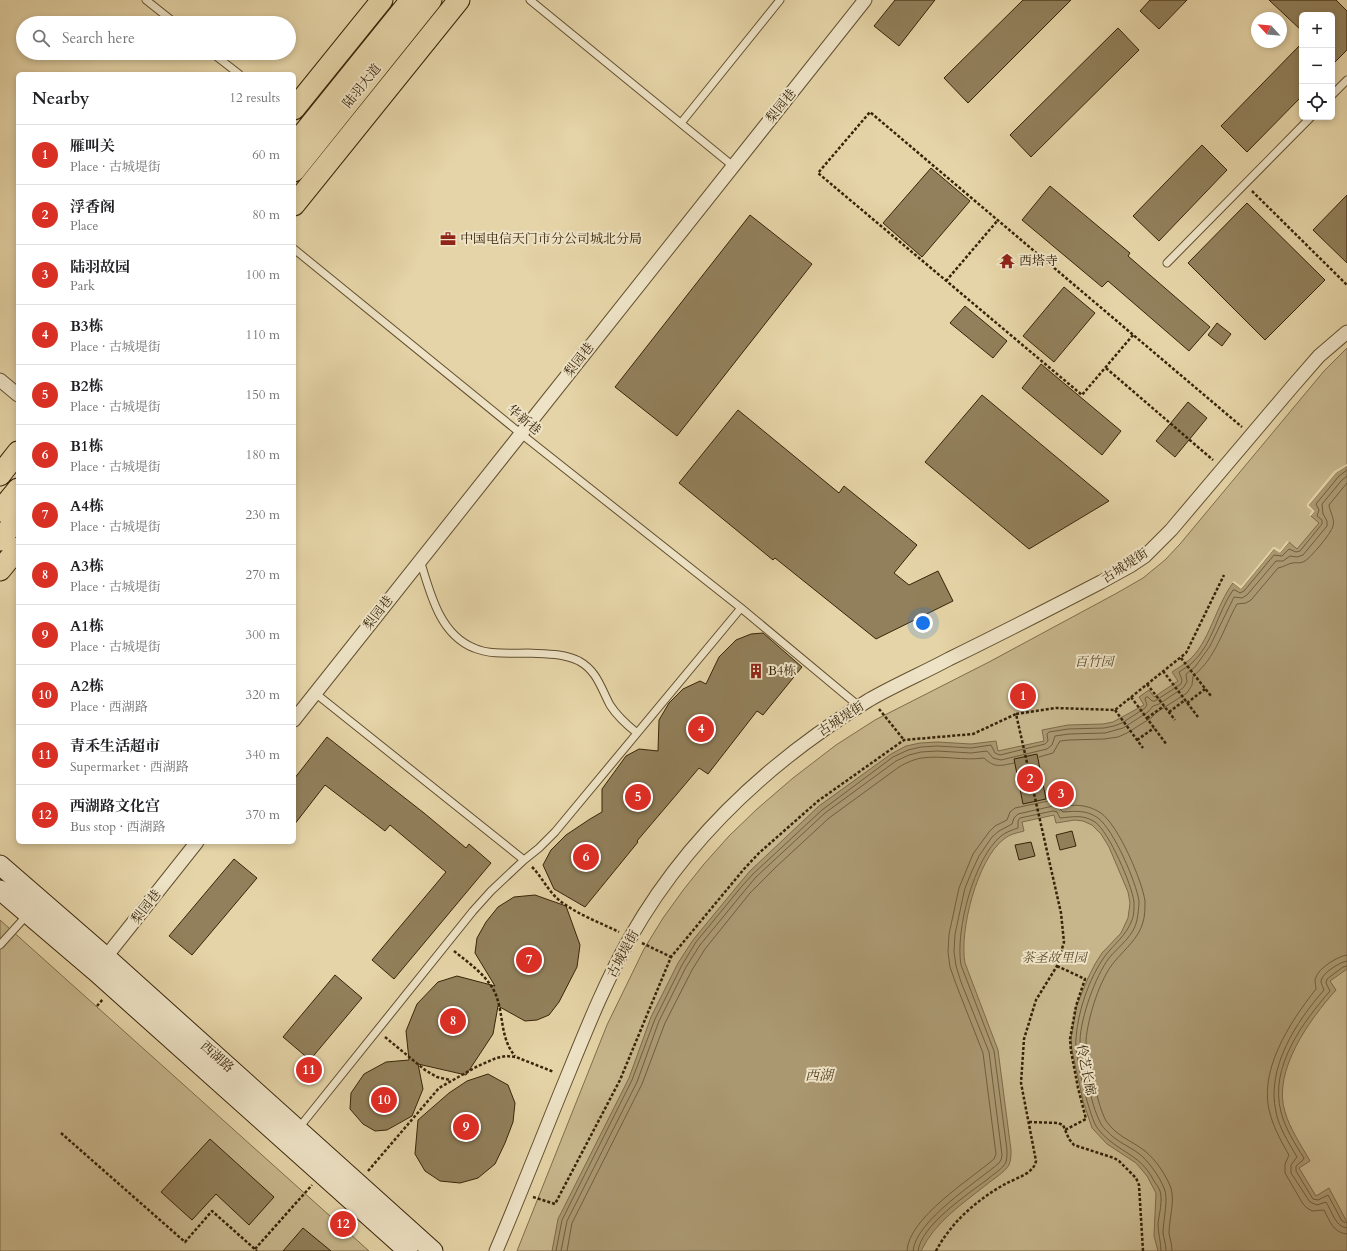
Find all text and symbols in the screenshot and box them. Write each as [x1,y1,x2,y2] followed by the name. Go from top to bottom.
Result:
[1251,12,1287,48] north arrow
[1299,12,1335,120] map controls
[1299,12,1335,48] button: +
[16,16,296,60] search box
[30,27,52,49] icon: search
[62,28,135,48] text: Search here
[1299,48,1335,84] button: −
[339,60,385,112] street label: 陆羽大道
[1299,84,1335,120] button: locate
[762,85,800,127] street label: 梨园巷
[32,87,89,110] text: Nearby
[229,89,280,107] text: 12 results
[70,136,115,156] text: 雁叫关
[42,146,48,164] text: 1
[252,146,280,164] text: 60 m
[70,158,161,176] text: Place · 古城堤街
[70,197,115,217] text: 浮香阁
[42,206,48,224] text: 2
[252,206,280,224] text: 80 m
[70,217,98,235] text: Place
[439,230,457,248] office icon: 中国电信天门市分公司城北分局
[460,230,642,248] place label: 中国电信天门市分公司城北分局
[998,252,1016,270] temple icon: 西塔寺
[1019,252,1058,270] place label: 西塔寺
[70,257,130,277] text: 陆羽故园
[42,266,48,284] text: 3
[246,266,280,284] text: 100 m
[70,277,95,295] text: Park
[70,316,104,336] text: B3栋
[42,326,48,344] text: 4
[246,326,280,344] text: 110 m
[70,338,161,356] text: Place · 古城堤街
[560,339,598,381] street label: 梨园巷
[70,376,104,396] text: B2栋
[42,386,48,404] text: 5
[246,386,280,404] text: 150 m
[70,398,161,416] text: Place · 古城堤街
[503,401,545,439] street label: 华新巷
[70,436,104,456] text: B1栋
[42,446,48,464] text: 6
[246,446,280,464] text: 180 m
[70,458,161,476] text: Place · 古城堤街
[70,496,104,516] text: A4栋
[42,506,48,524] text: 7
[246,506,280,524] text: 230 m
[70,518,161,536] text: Place · 古城堤街
[1098,544,1152,588] street label: 古城堤街
[70,556,104,576] text: A3栋
[42,566,48,584] text: 8
[246,566,280,584] text: 270 m
[70,578,161,596] text: Place · 古城堤街
[359,592,397,634] street label: 梨园巷
[913,613,933,633] your location
[70,616,104,636] text: A1栋
[42,626,48,644] text: 9
[246,626,280,644] text: 300 m
[70,638,161,656] text: Place · 古城堤街
[1074,653,1115,671] park label: 百竹园
[747,662,765,680] building icon: B4栋
[768,662,797,680] place label: B4栋
[70,676,104,696] text: A2栋
[1010,681,1036,711] pin: 1
[38,686,52,704] text: 10
[246,686,280,704] text: 320 m
[814,697,868,741] street label: 古城堤街
[70,698,148,716] text: Place · 西湖路
[688,714,714,744] pin: 4
[70,736,160,756] text: 青禾生活超市
[38,746,52,764] text: 11
[246,746,280,764] text: 340 m
[70,758,189,776] text: Supermarket · 西湖路
[1017,764,1043,794] pin: 2
[1048,779,1074,809] pin: 3
[625,782,651,812] pin: 5
[70,796,160,816] text: 西湖路文化宫
[38,806,52,824] text: 12
[246,806,280,824] text: 370 m
[70,818,166,836] text: Bus stop · 西湖路
[573,842,599,872] pin: 6
[127,886,165,928] street label: 梨园巷
[603,927,643,981] street label: 古城堤街
[516,945,542,975] pin: 7
[1021,949,1088,967] park label: 茶圣故里园
[440,1006,466,1036] pin: 8
[196,1037,238,1077] street label: 西湖路
[1072,1043,1100,1097] street label: 伶艺长廊
[296,1055,322,1085] pin: 11
[805,1066,836,1085] water label: 西湖
[371,1085,397,1115] pin: 10
[453,1112,479,1142] pin: 9
[330,1209,356,1239] pin: 12

